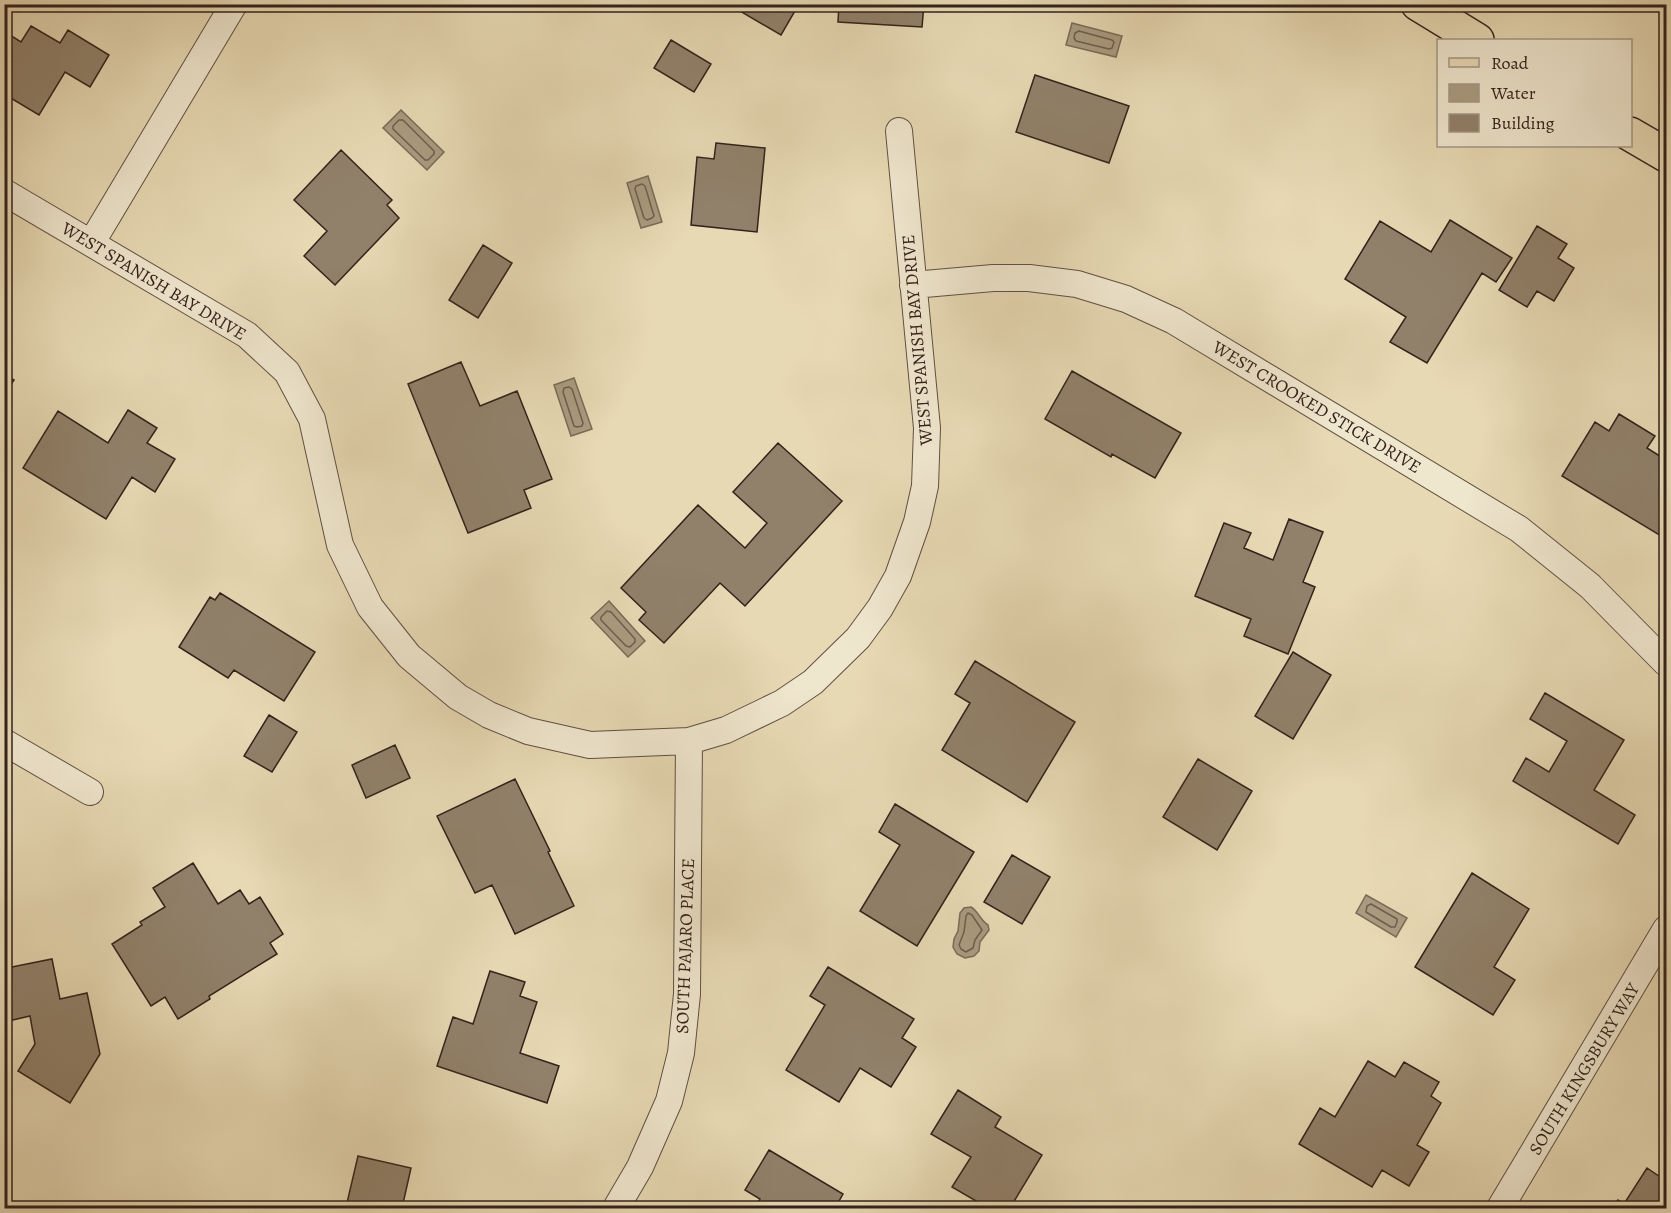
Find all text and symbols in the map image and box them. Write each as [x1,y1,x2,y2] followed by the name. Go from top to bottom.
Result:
[1437,39,1632,147] legend
[1491,51,1529,75] text: Road
[1490,81,1536,105] text: Water
[1491,111,1555,135] text: Building
[56,216,251,346] street label: WEST SPANISH BAY DRIVE
[896,234,938,447] street label: WEST SPANISH BAY DRIVE
[1207,335,1426,479] street label: WEST CROOKED STICK DRIVE
[670,858,700,1034] street label: SOUTH PAJARO PLACE
[1523,978,1645,1159] street label: SOUTH KINGSBURY WAY

